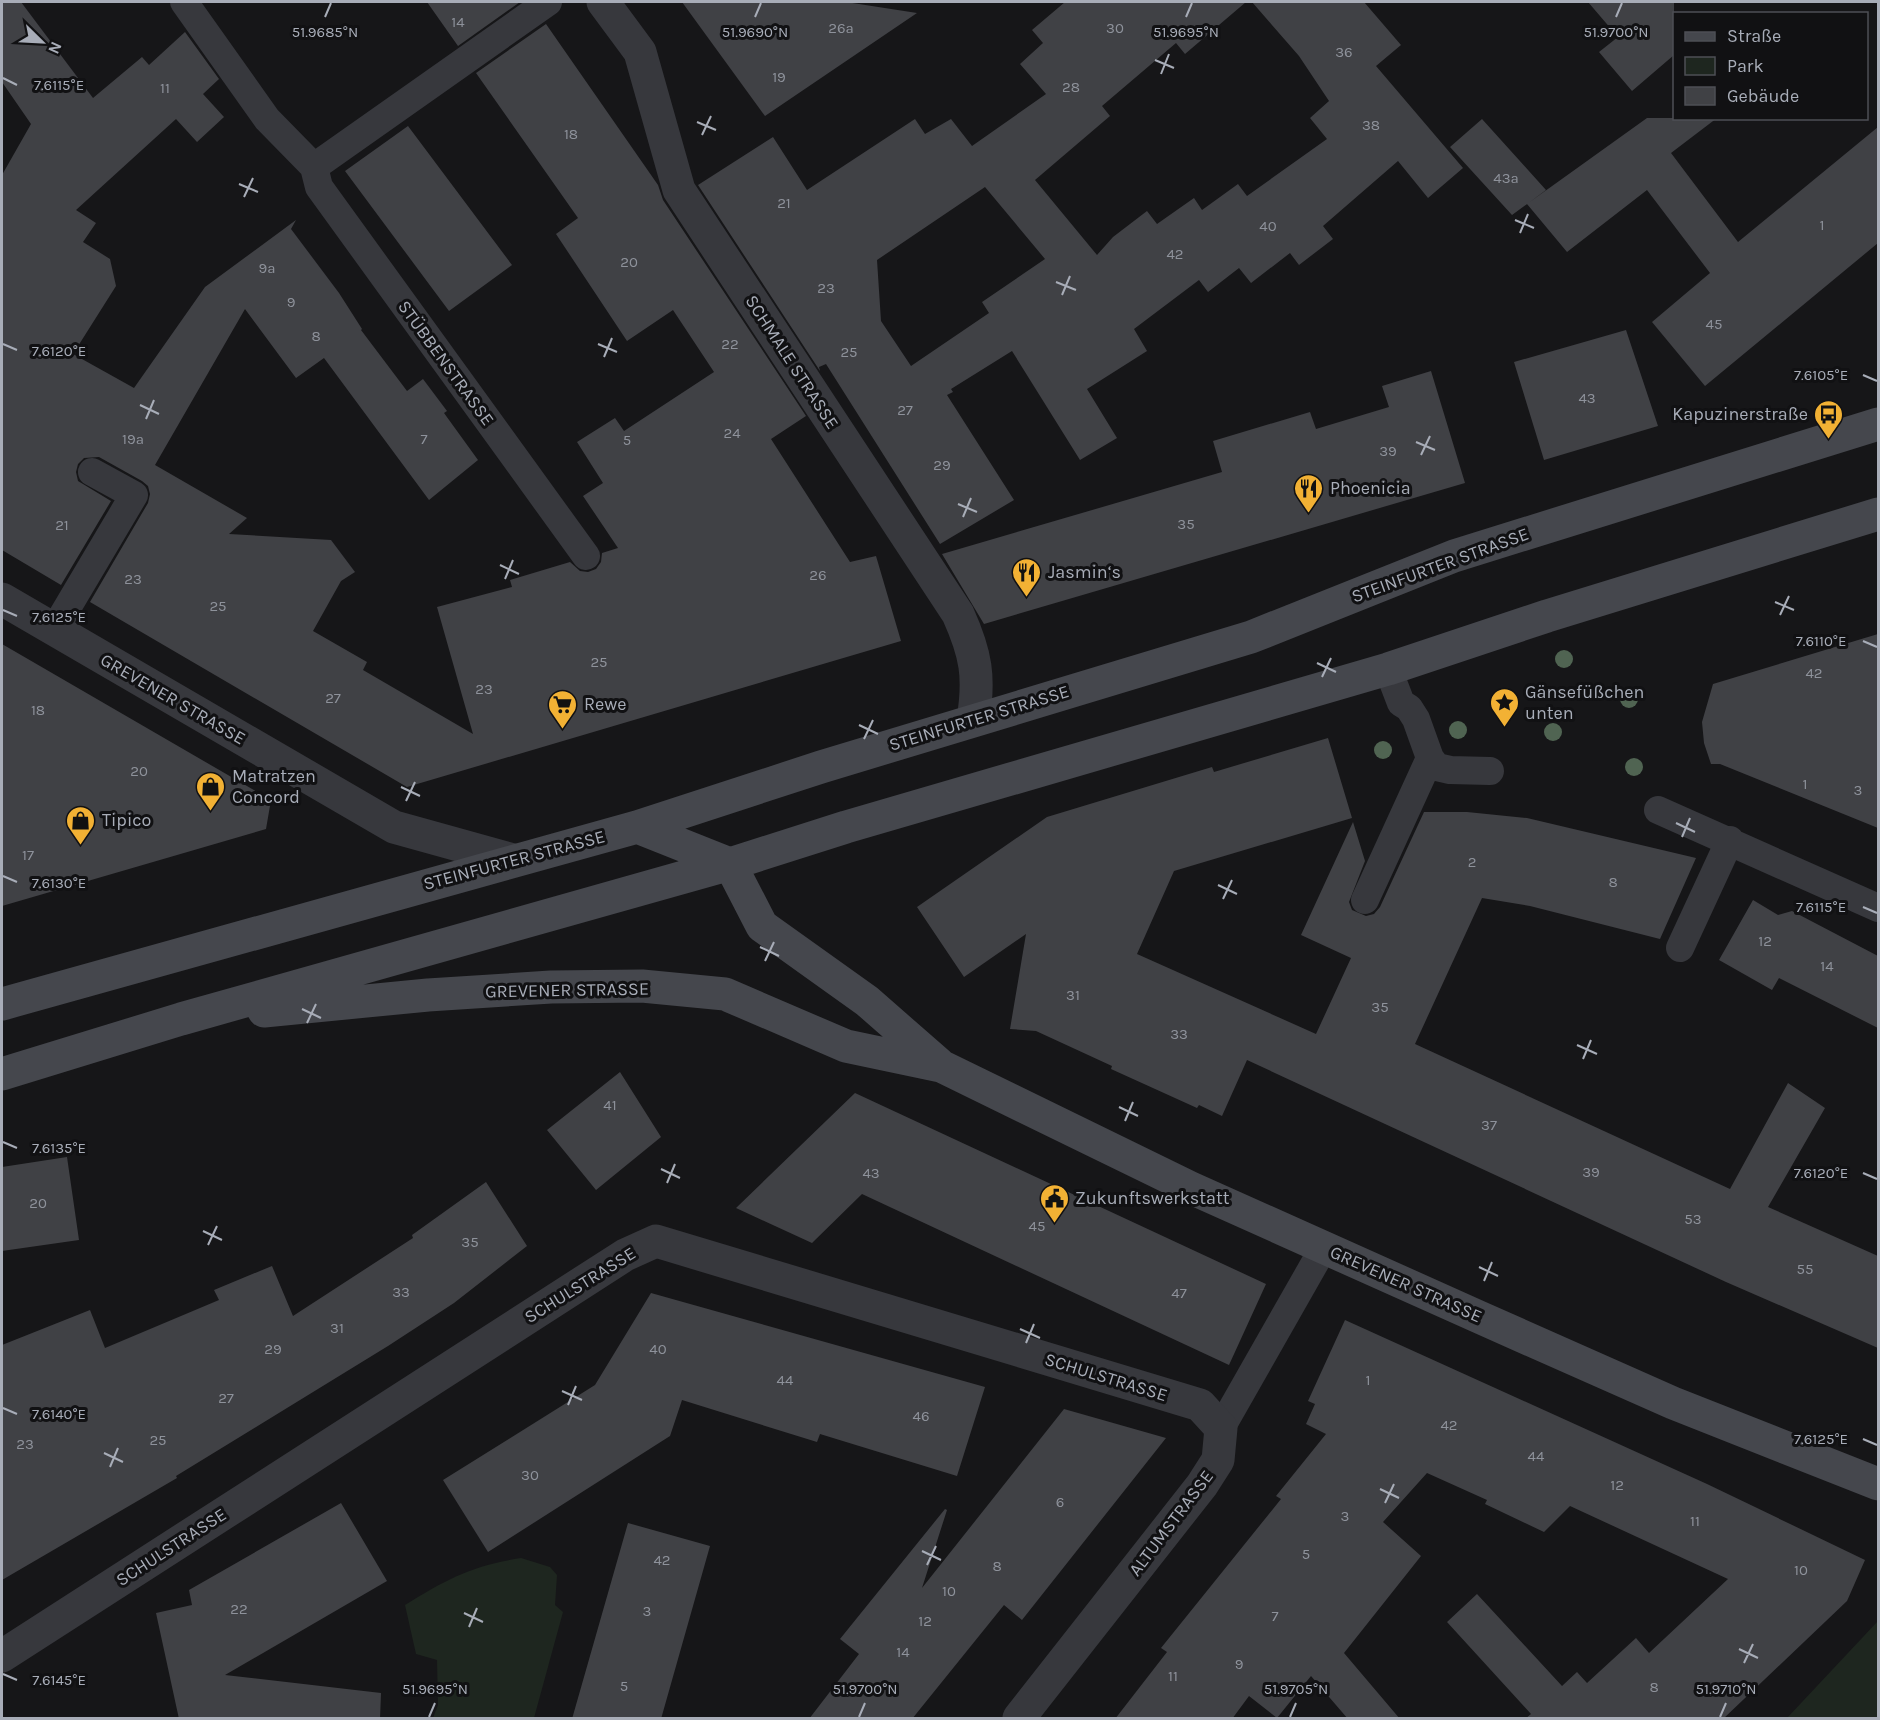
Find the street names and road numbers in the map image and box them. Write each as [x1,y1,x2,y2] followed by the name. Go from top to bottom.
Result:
[740,291,844,433] street label: SCHMALE STRASSE
[393,296,499,430] street label: STÜBBENSTRASSE
[1348,523,1532,607] street label: STEINFURTER STRASSE
[97,649,249,749] street label: GREVENER STRASSE
[886,680,1072,756] street label: STEINFURTER STRASSE
[421,825,607,895] street label: STEINFURTER STRASSE
[485,978,649,1002] street label: GREVENER STRASSE
[1327,1241,1485,1327] street label: GREVENER STRASSE
[520,1242,640,1328] street label: SCHULSTRASSE
[1042,1348,1170,1406] street label: SCHULSTRASSE
[1124,1466,1218,1580] street label: ALTUMSTRASSE
[112,1503,230,1591] street label: SCHULSTRASSE

